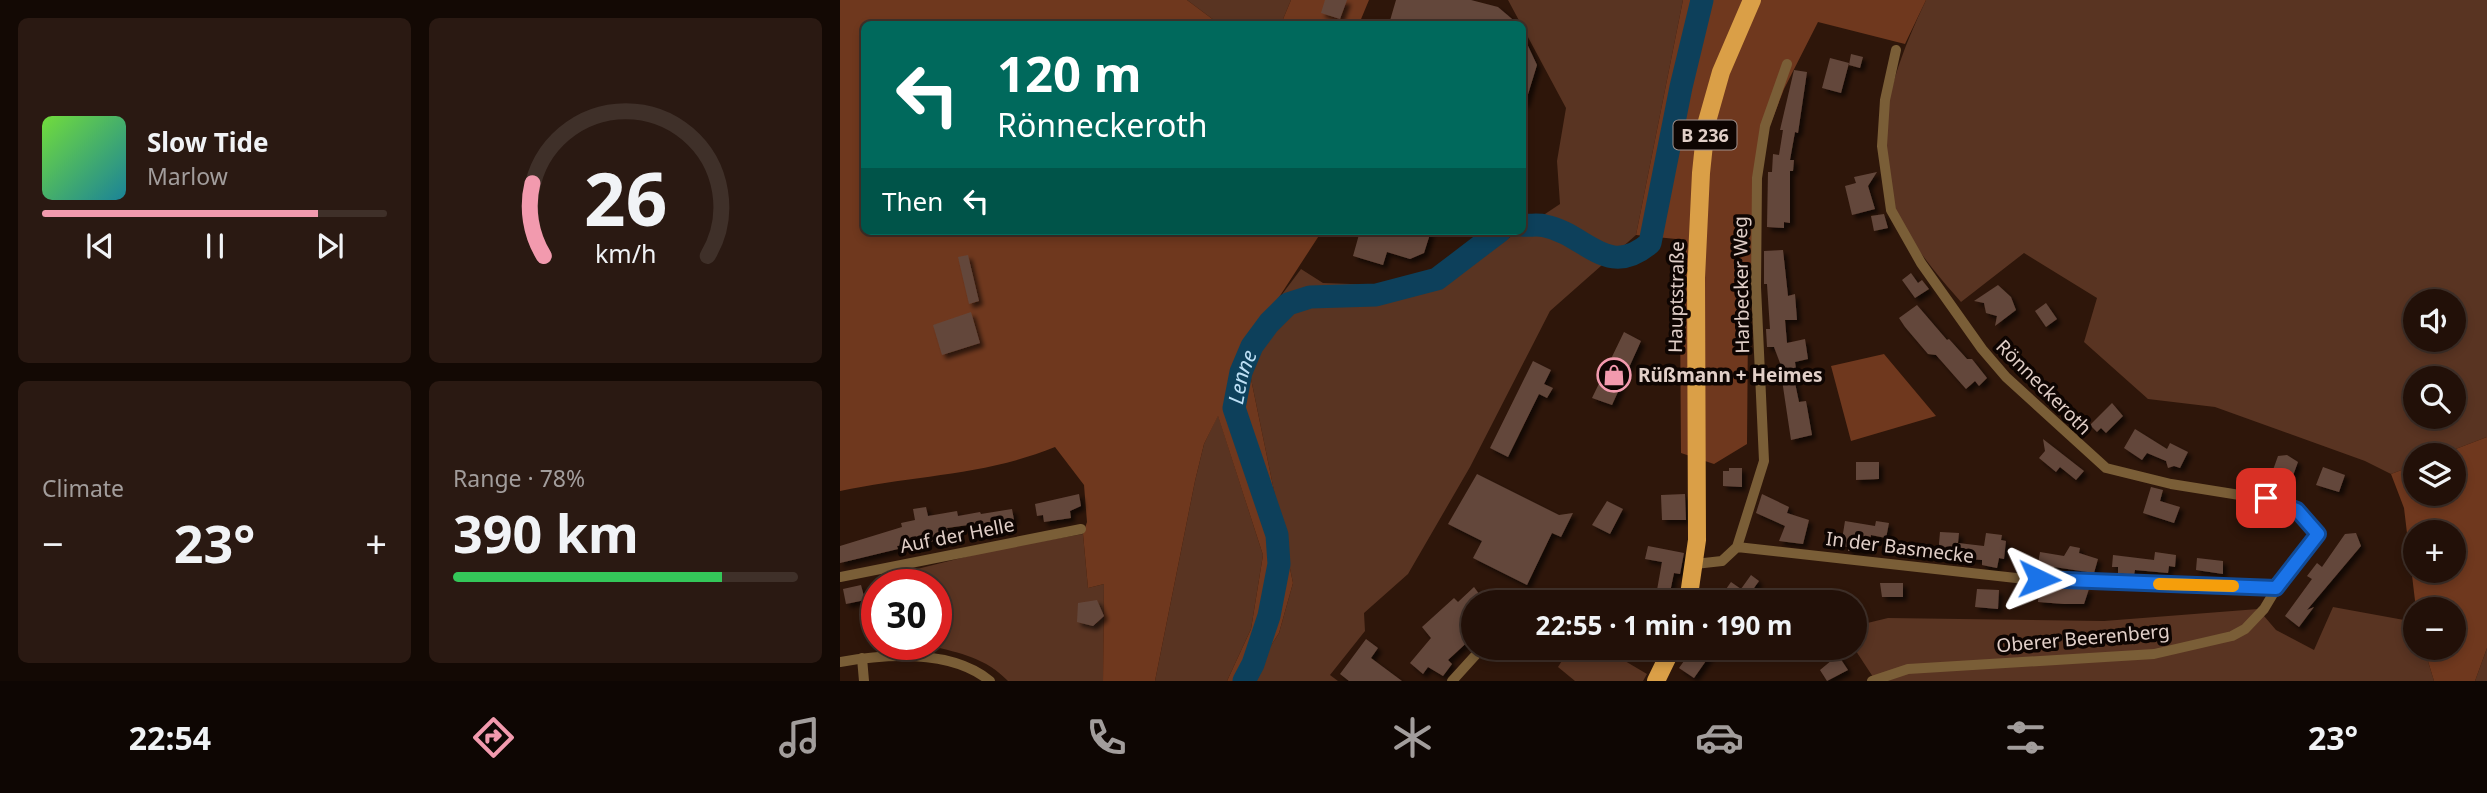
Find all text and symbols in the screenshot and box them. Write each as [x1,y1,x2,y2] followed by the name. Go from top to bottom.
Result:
[997,40,1142,106] text: 120 m
[882,49,973,140] icon: left
[997,103,1208,146] text: Rönneckeroth
[1674,120,1736,150] road number: B 236
[147,124,269,160] text: Slow Tide
[584,149,667,248] text: 26
[147,160,228,192] text: Marlow
[957,182,995,220] icon: left
[882,183,943,219] text: Then
[1727,216,1755,354] street label: Harbecker Weg
[81,227,119,265] icon: previous
[196,227,234,265] icon: pause
[311,227,349,265] icon: next
[595,236,656,270] text: km/h
[1662,241,1690,353] street label: Hauptstraße
[2403,289,2466,660] map controls
[2403,289,2466,352] button: sound
[1991,334,2097,440] street label: Rönneckeroth
[1221,345,1263,406] water label: Lenne
[1595,356,1633,394] shop icon: Rüßmann + Heimes
[1638,362,1823,388] place label: Rüßmann + Heimes
[2403,366,2466,429] button: search
[2403,443,2466,506] button: layers
[453,462,585,494] text: Range · 78%
[2236,468,2296,528] pin
[42,472,124,504] text: Climate
[2247,479,2285,517] icon: arrive
[453,497,639,568] text: 390 km
[174,507,255,578] text: 23°
[898,511,1016,559] street label: Auf der Helle
[42,517,64,569] text: −
[365,517,387,569] text: +
[2403,520,2466,583] button: +
[1825,525,1975,569] street label: In der Basmecke
[2002,542,2076,616] position arrow
[861,569,952,660] speed limit sign: 30
[2403,597,2466,660] button: −
[1536,607,1792,643] text: 22:55 · 1 min · 190 m
[1995,617,2171,659] street label: Oberer Beerenberg
[469,713,518,762] icon: directions
[775,713,824,762] icon: music
[1082,713,1131,762] icon: phone
[1388,713,1437,762] icon: climate
[1695,713,1744,762] icon: car
[2001,713,2050,762] icon: filters
[129,716,211,759] text: 22:54
[2308,716,2358,759] text: 23°

